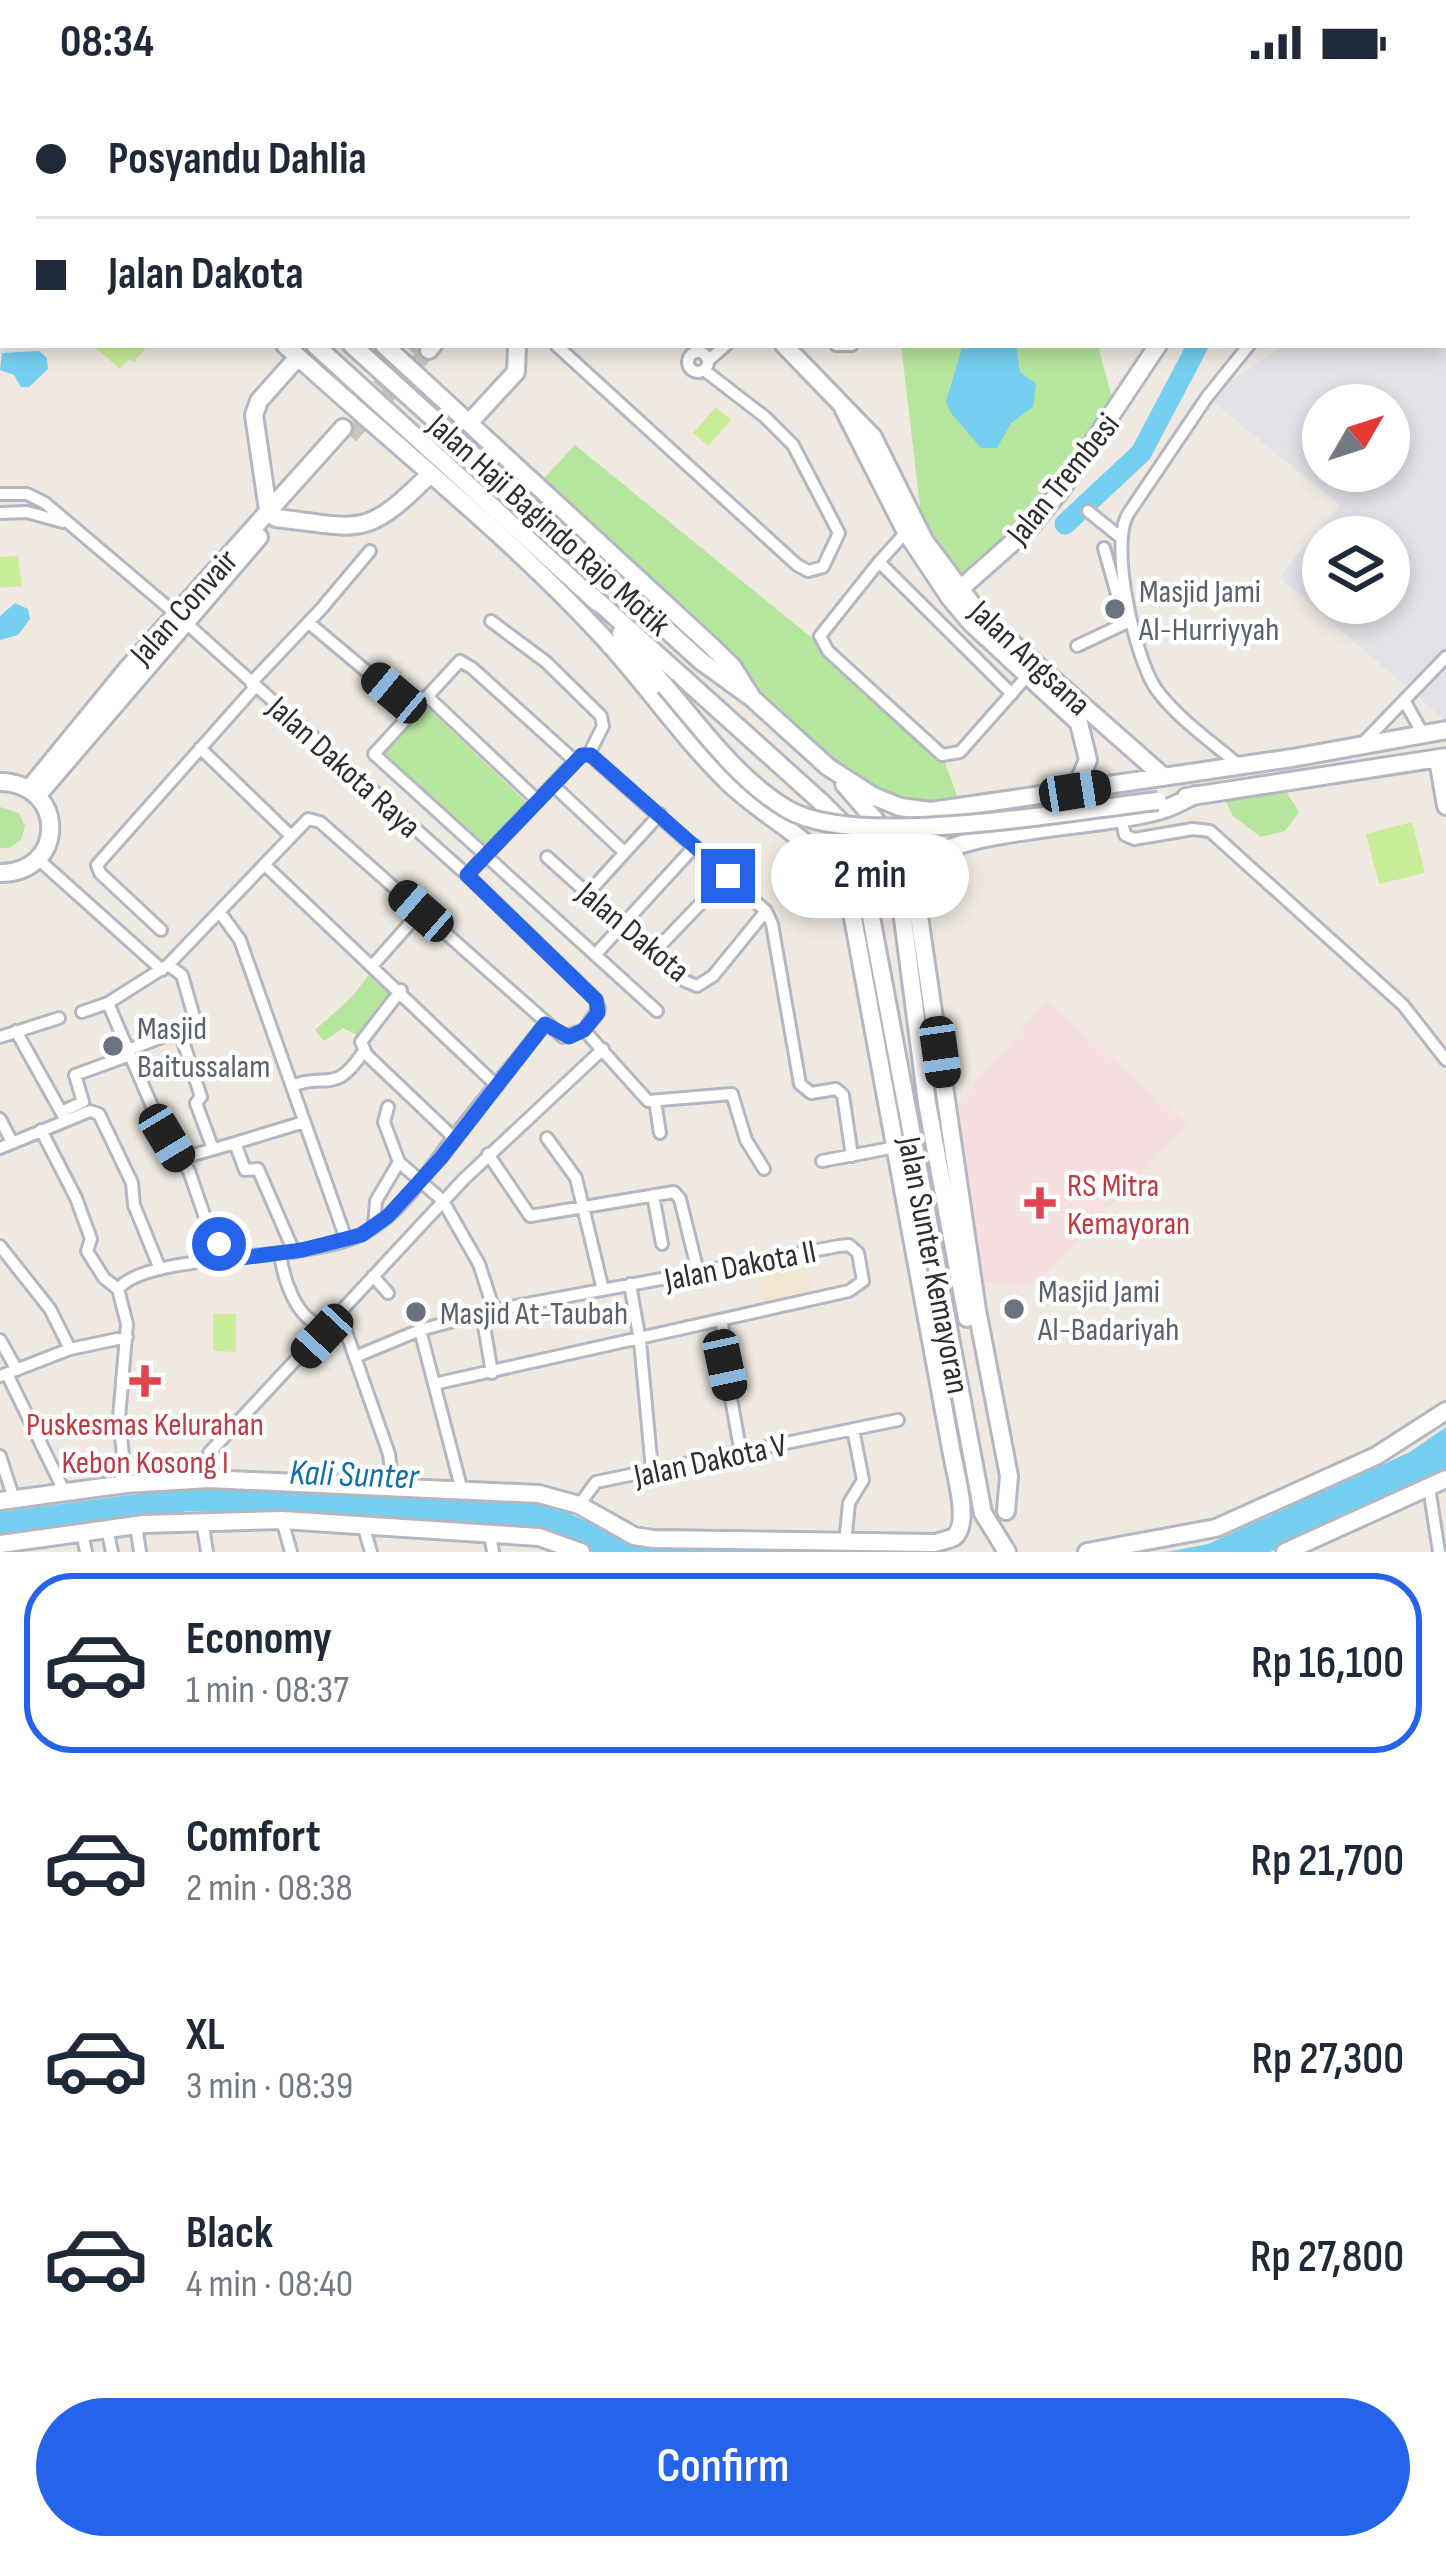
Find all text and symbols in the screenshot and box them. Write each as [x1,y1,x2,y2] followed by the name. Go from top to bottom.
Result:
[60,15,154,70] text: 08:34
[108,132,367,187] text: Posyandu Dahlia
[108,247,304,302] text: Jalan Dakota
[1302,384,1410,492] north arrow
[1302,384,1410,624] map controls
[418,405,678,645] street label: Jalan Haji Bagindo Rajo Motik
[998,406,1128,554] street label: Jalan Trembesi
[1302,516,1410,624] button: layers
[122,541,247,674] street label: Jalan Convair
[1138,572,1279,650] place label: Masjid Jami Al-Hurriyyah
[960,592,1098,725] street label: Jalan Angsana
[1102,596,1128,622] marker: Masjid Jami Al-Hurriyyah
[355,656,433,730] car
[258,688,428,847] street label: Jalan Dakota Raya
[1037,768,1113,814] car
[770,834,968,918] callout: 2 min
[701,849,755,903] route end
[833,852,907,899] text: 2 min
[567,873,697,991] street label: Jalan Dakota
[382,874,460,948] car
[137,1009,270,1087] place label: Masjid Baitussalam
[917,1014,963,1090] car
[100,1033,126,1059] marker: Masjid Baitussalam
[133,1098,201,1178] car
[888,1132,978,1397] street label: Jalan Sunter Kemayoran
[1067,1166,1190,1244] place label: RS Mitra Kemayoran
[1024,1187,1056,1219] marker: RS Mitra Kemayoran
[192,1217,246,1271] route start
[660,1232,819,1300] street label: Jalan Dakota II
[1037,1272,1179,1350] place label: Masjid Jami Al-Badariyah
[440,1294,628,1334] place label: Masjid At-Taubah
[1001,1296,1027,1322] marker: Masjid Jami Al-Badariyah
[284,1297,360,1375] car
[403,1299,429,1325] marker: Masjid At-Taubah
[700,1326,750,1404] car
[129,1365,161,1397] marker: Puskesmas Kelurahan Kebon Kosong I
[26,1405,264,1483] place label: Puskesmas Kelurahan Kebon Kosong I
[630,1425,790,1497] street label: Jalan Dakota V
[289,1452,421,1499] water label: Kali Sunter
[42,1609,150,1717] icon: car
[186,1612,332,1667] text: Economy
[1251,1636,1404,1691] text: Rp 16,100
[186,1667,349,1714] text: 1 min · 08:37
[42,1807,150,1915] icon: car
[186,1810,321,1865] text: Comfort
[1251,1834,1404,1889] text: Rp 21,700
[186,1865,353,1912] text: 2 min · 08:38
[42,2005,150,2113] icon: car
[186,2008,225,2063] text: XL
[1252,2032,1404,2087] text: Rp 27,300
[186,2063,353,2110] text: 3 min · 08:39
[42,2203,150,2311] icon: car
[186,2206,273,2261] text: Black
[1250,2230,1404,2285] text: Rp 27,800
[186,2261,353,2308] text: 4 min · 08:40
[36,2398,1410,2536] button: Confirm

